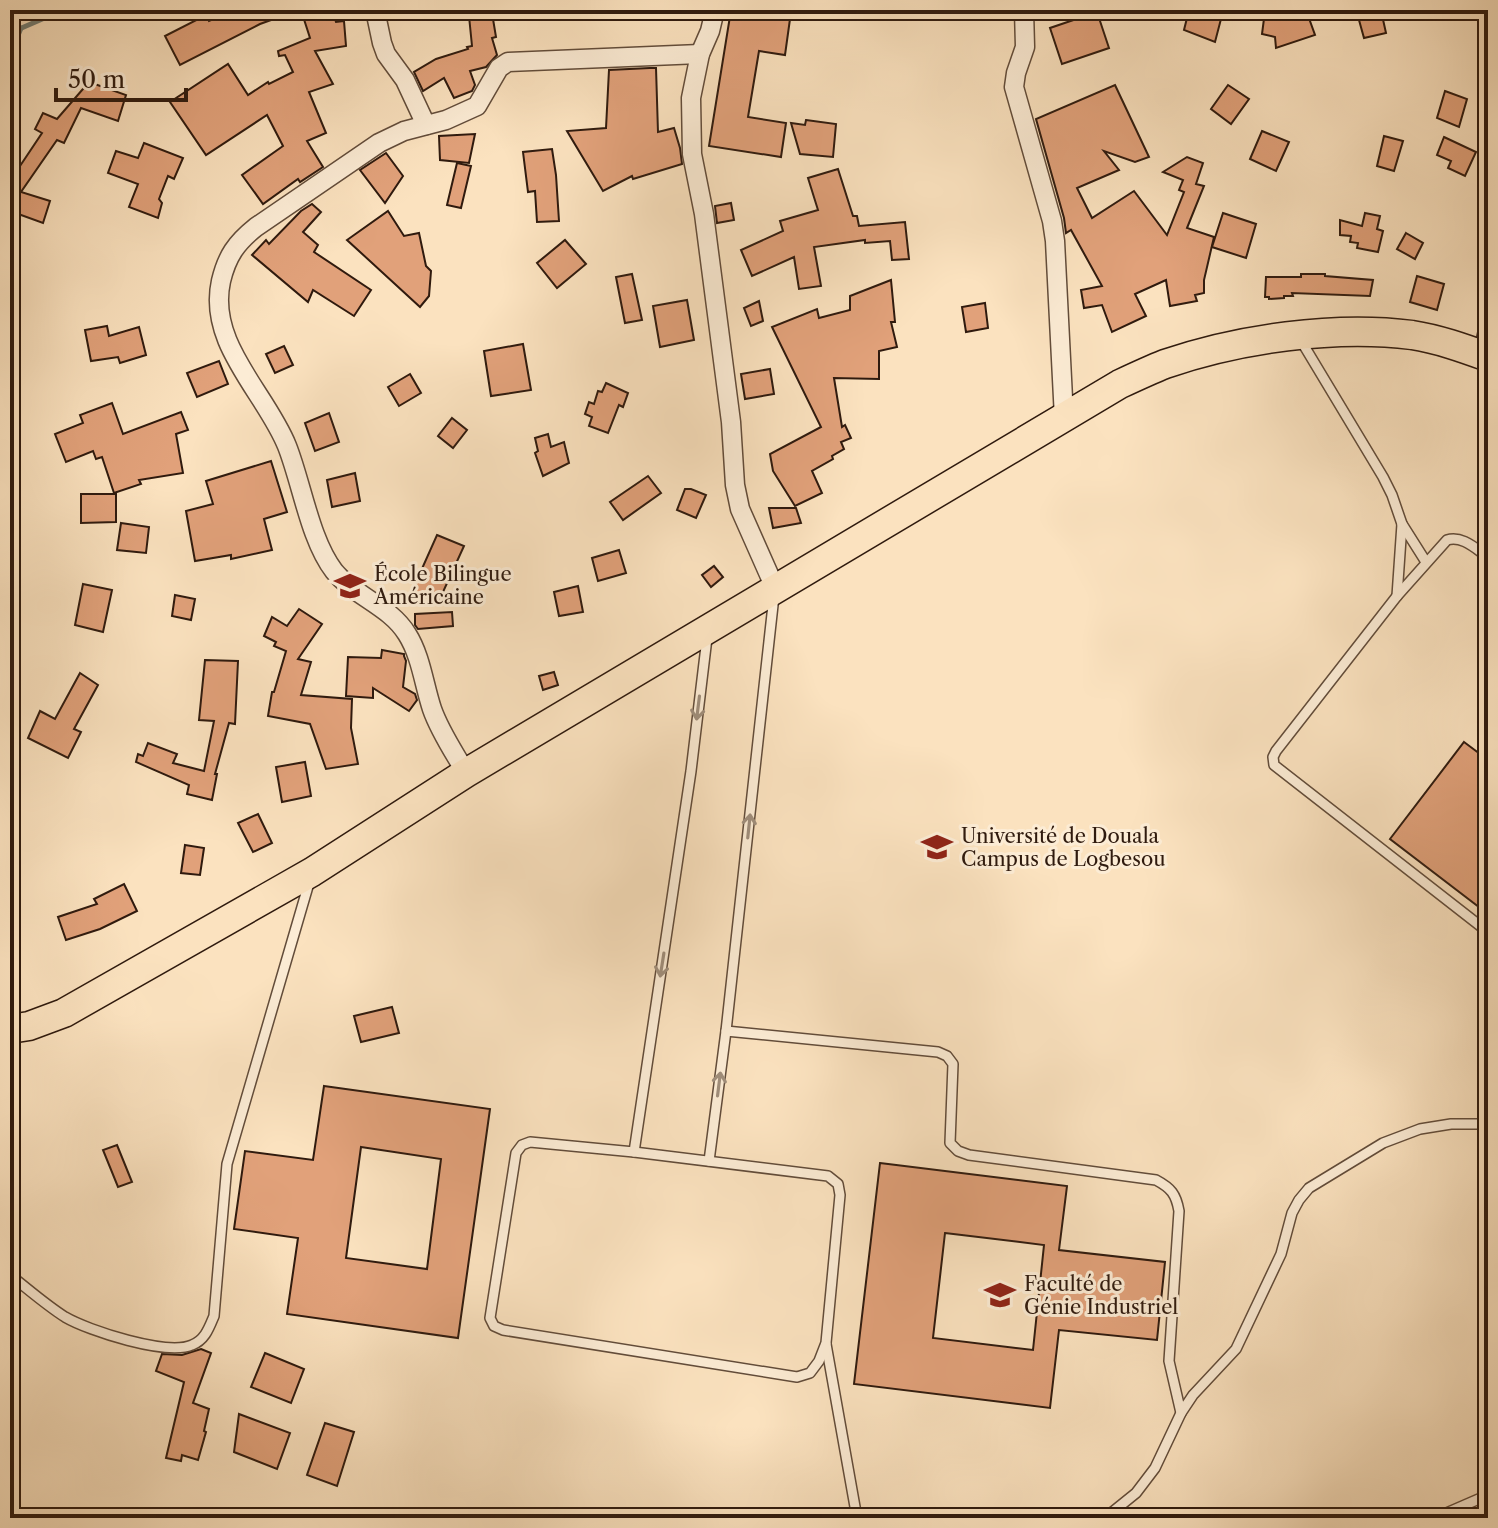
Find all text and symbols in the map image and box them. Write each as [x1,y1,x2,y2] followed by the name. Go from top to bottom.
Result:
[56,52,186,102] scale bar
[68,65,125,94] text: 50 m
[373,561,512,609] place label: École Bilingue Américaine
[333,569,367,603] school or university icon: École Bilingue Américaine
[691,694,706,721] one-way arrow
[742,814,757,839] one-way arrow
[961,824,1165,871] place label: Université de Douala Campus de Logbesou
[920,830,954,864] school or university icon: Université de Douala Campus de Logbesou
[654,952,669,977] one-way arrow
[712,1071,727,1098] one-way arrow
[1024,1272,1178,1319] place label: Faculté de Génie Industriel
[983,1278,1017,1312] school or university icon: Faculté de Génie Industriel

